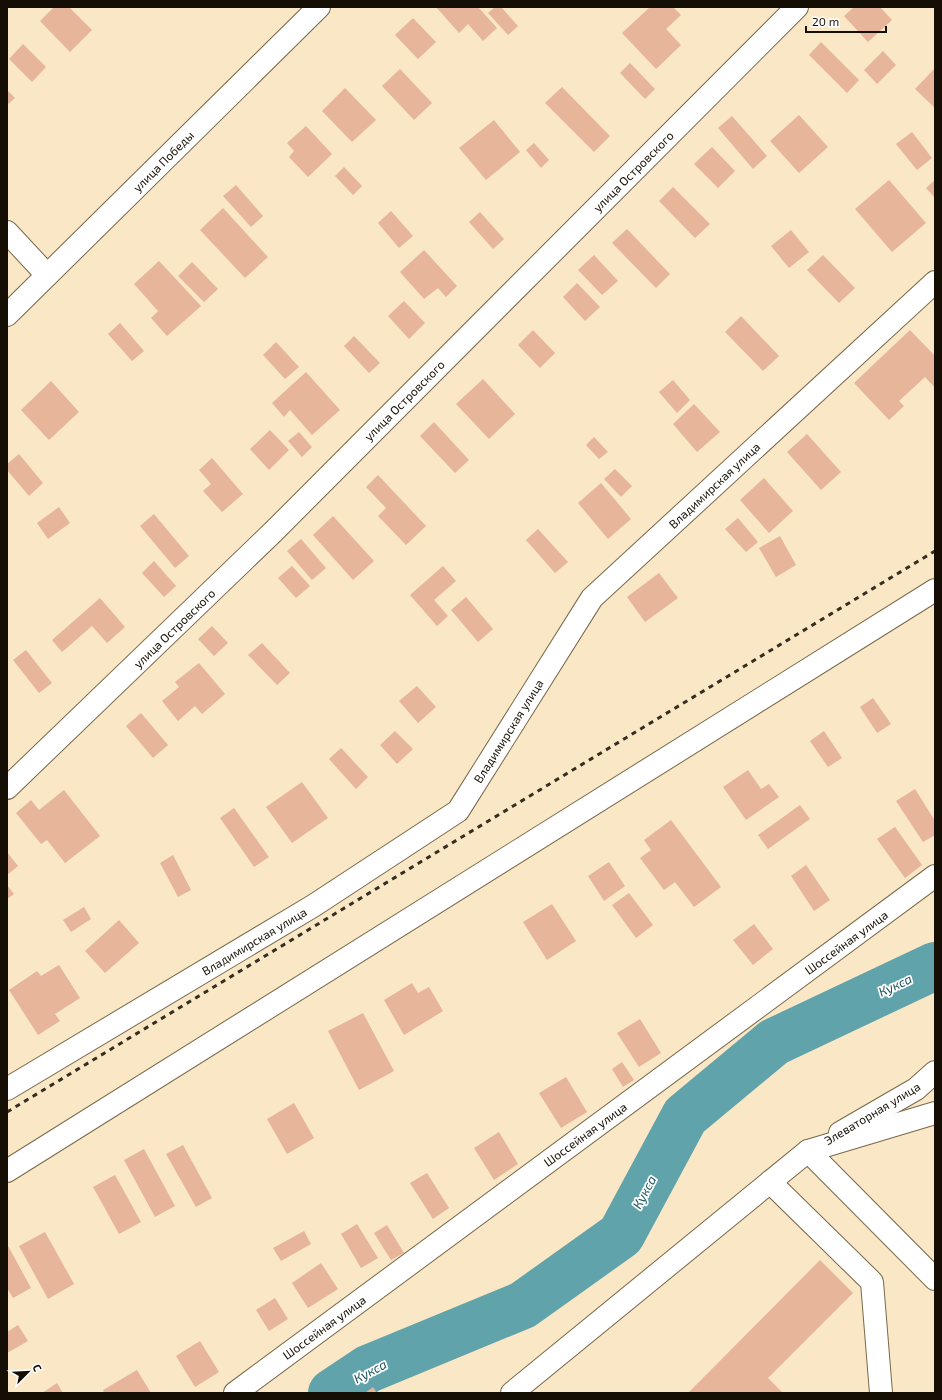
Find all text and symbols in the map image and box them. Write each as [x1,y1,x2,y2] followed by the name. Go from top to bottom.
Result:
[806,8,886,34] scale bar
[812,14,839,28] text: 20 m
[130,128,197,195] street label: улица Победы
[590,128,677,215] street label: улица Островского
[361,357,448,444] street label: улица Островского
[665,439,763,532] street label: Владимирская улица
[130,585,218,671] street label: улица Островского
[470,677,546,786] street label: Владимирская улица
[199,904,309,979] street label: Владимирская улица
[802,907,891,978] street label: Шоссейная улица
[876,970,914,1000] water label: Кукса
[822,1079,923,1148] street label: Элеваторная улица
[541,1099,630,1170] street label: Шоссейная улица
[629,1173,659,1211] water label: Кукса
[280,1292,369,1363] street label: Шоссейная улица
[8,1352,48,1392] north arrow
[351,1356,389,1386] water label: Кукса
[30,1362,45,1374] text: С

